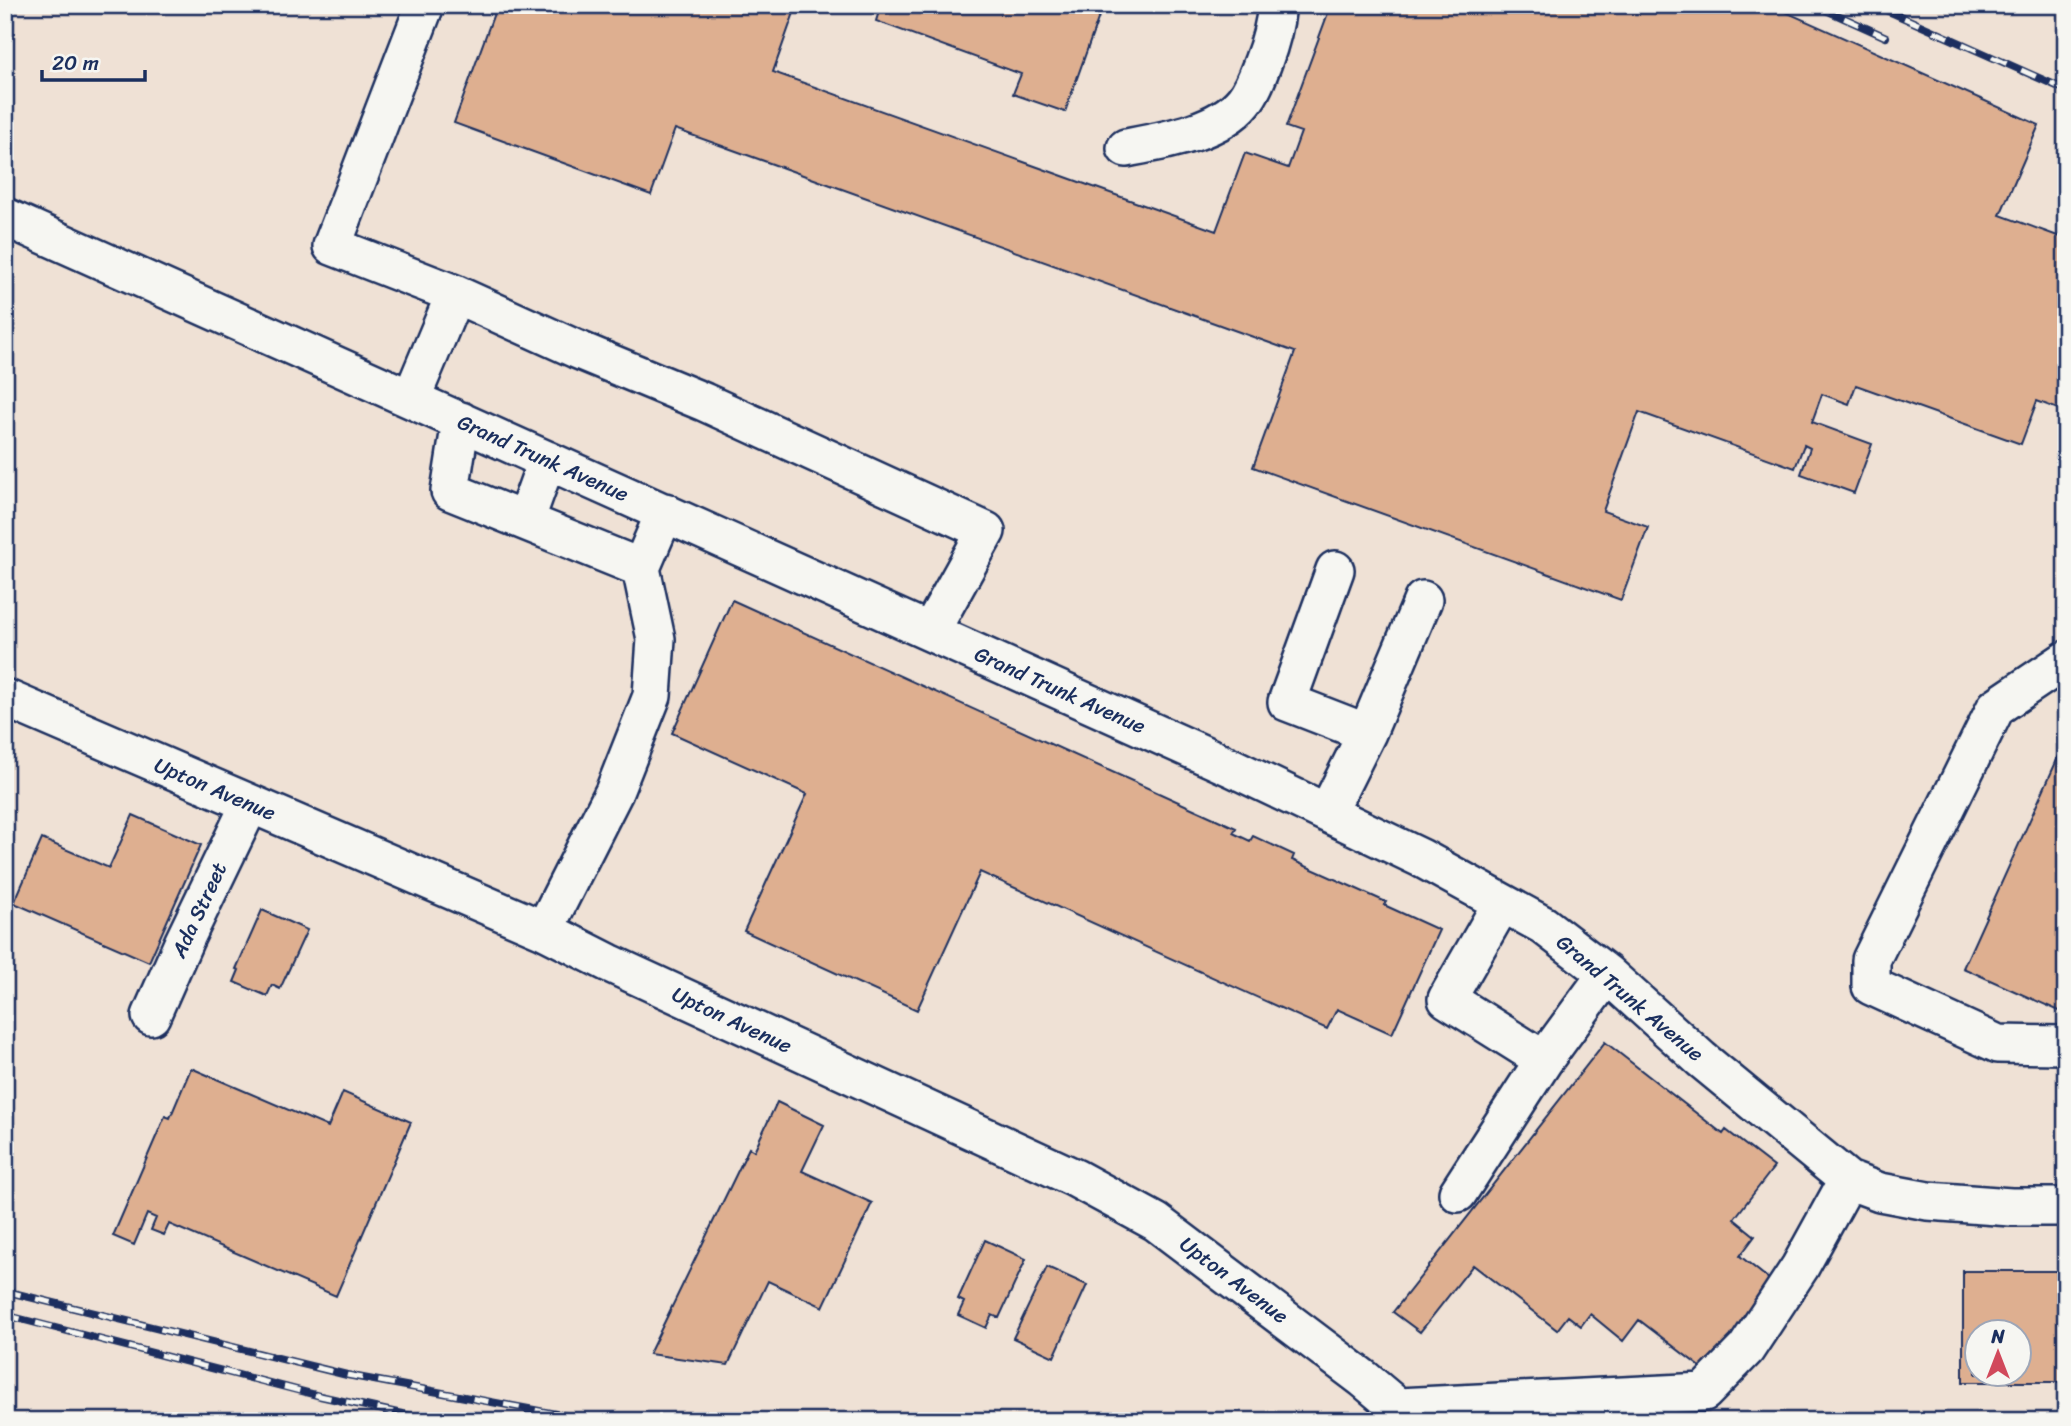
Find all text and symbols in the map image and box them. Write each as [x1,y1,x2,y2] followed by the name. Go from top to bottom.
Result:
[42,38,145,82] scale bar
[52,44,99,82] text: 20 m
[451,403,635,513] street label: Grand Trunk Avenue
[968,635,1152,745] street label: Grand Trunk Avenue
[148,746,282,832] street label: Upton Avenue
[160,856,238,965] street label: Ada Street
[1547,924,1713,1072] street label: Grand Trunk Avenue
[665,975,799,1065] street label: Upton Avenue
[1171,1226,1297,1334] street label: Upton Avenue
[1962,1318,2032,1388] north arrow
[1990,1320,2005,1353] text: N

